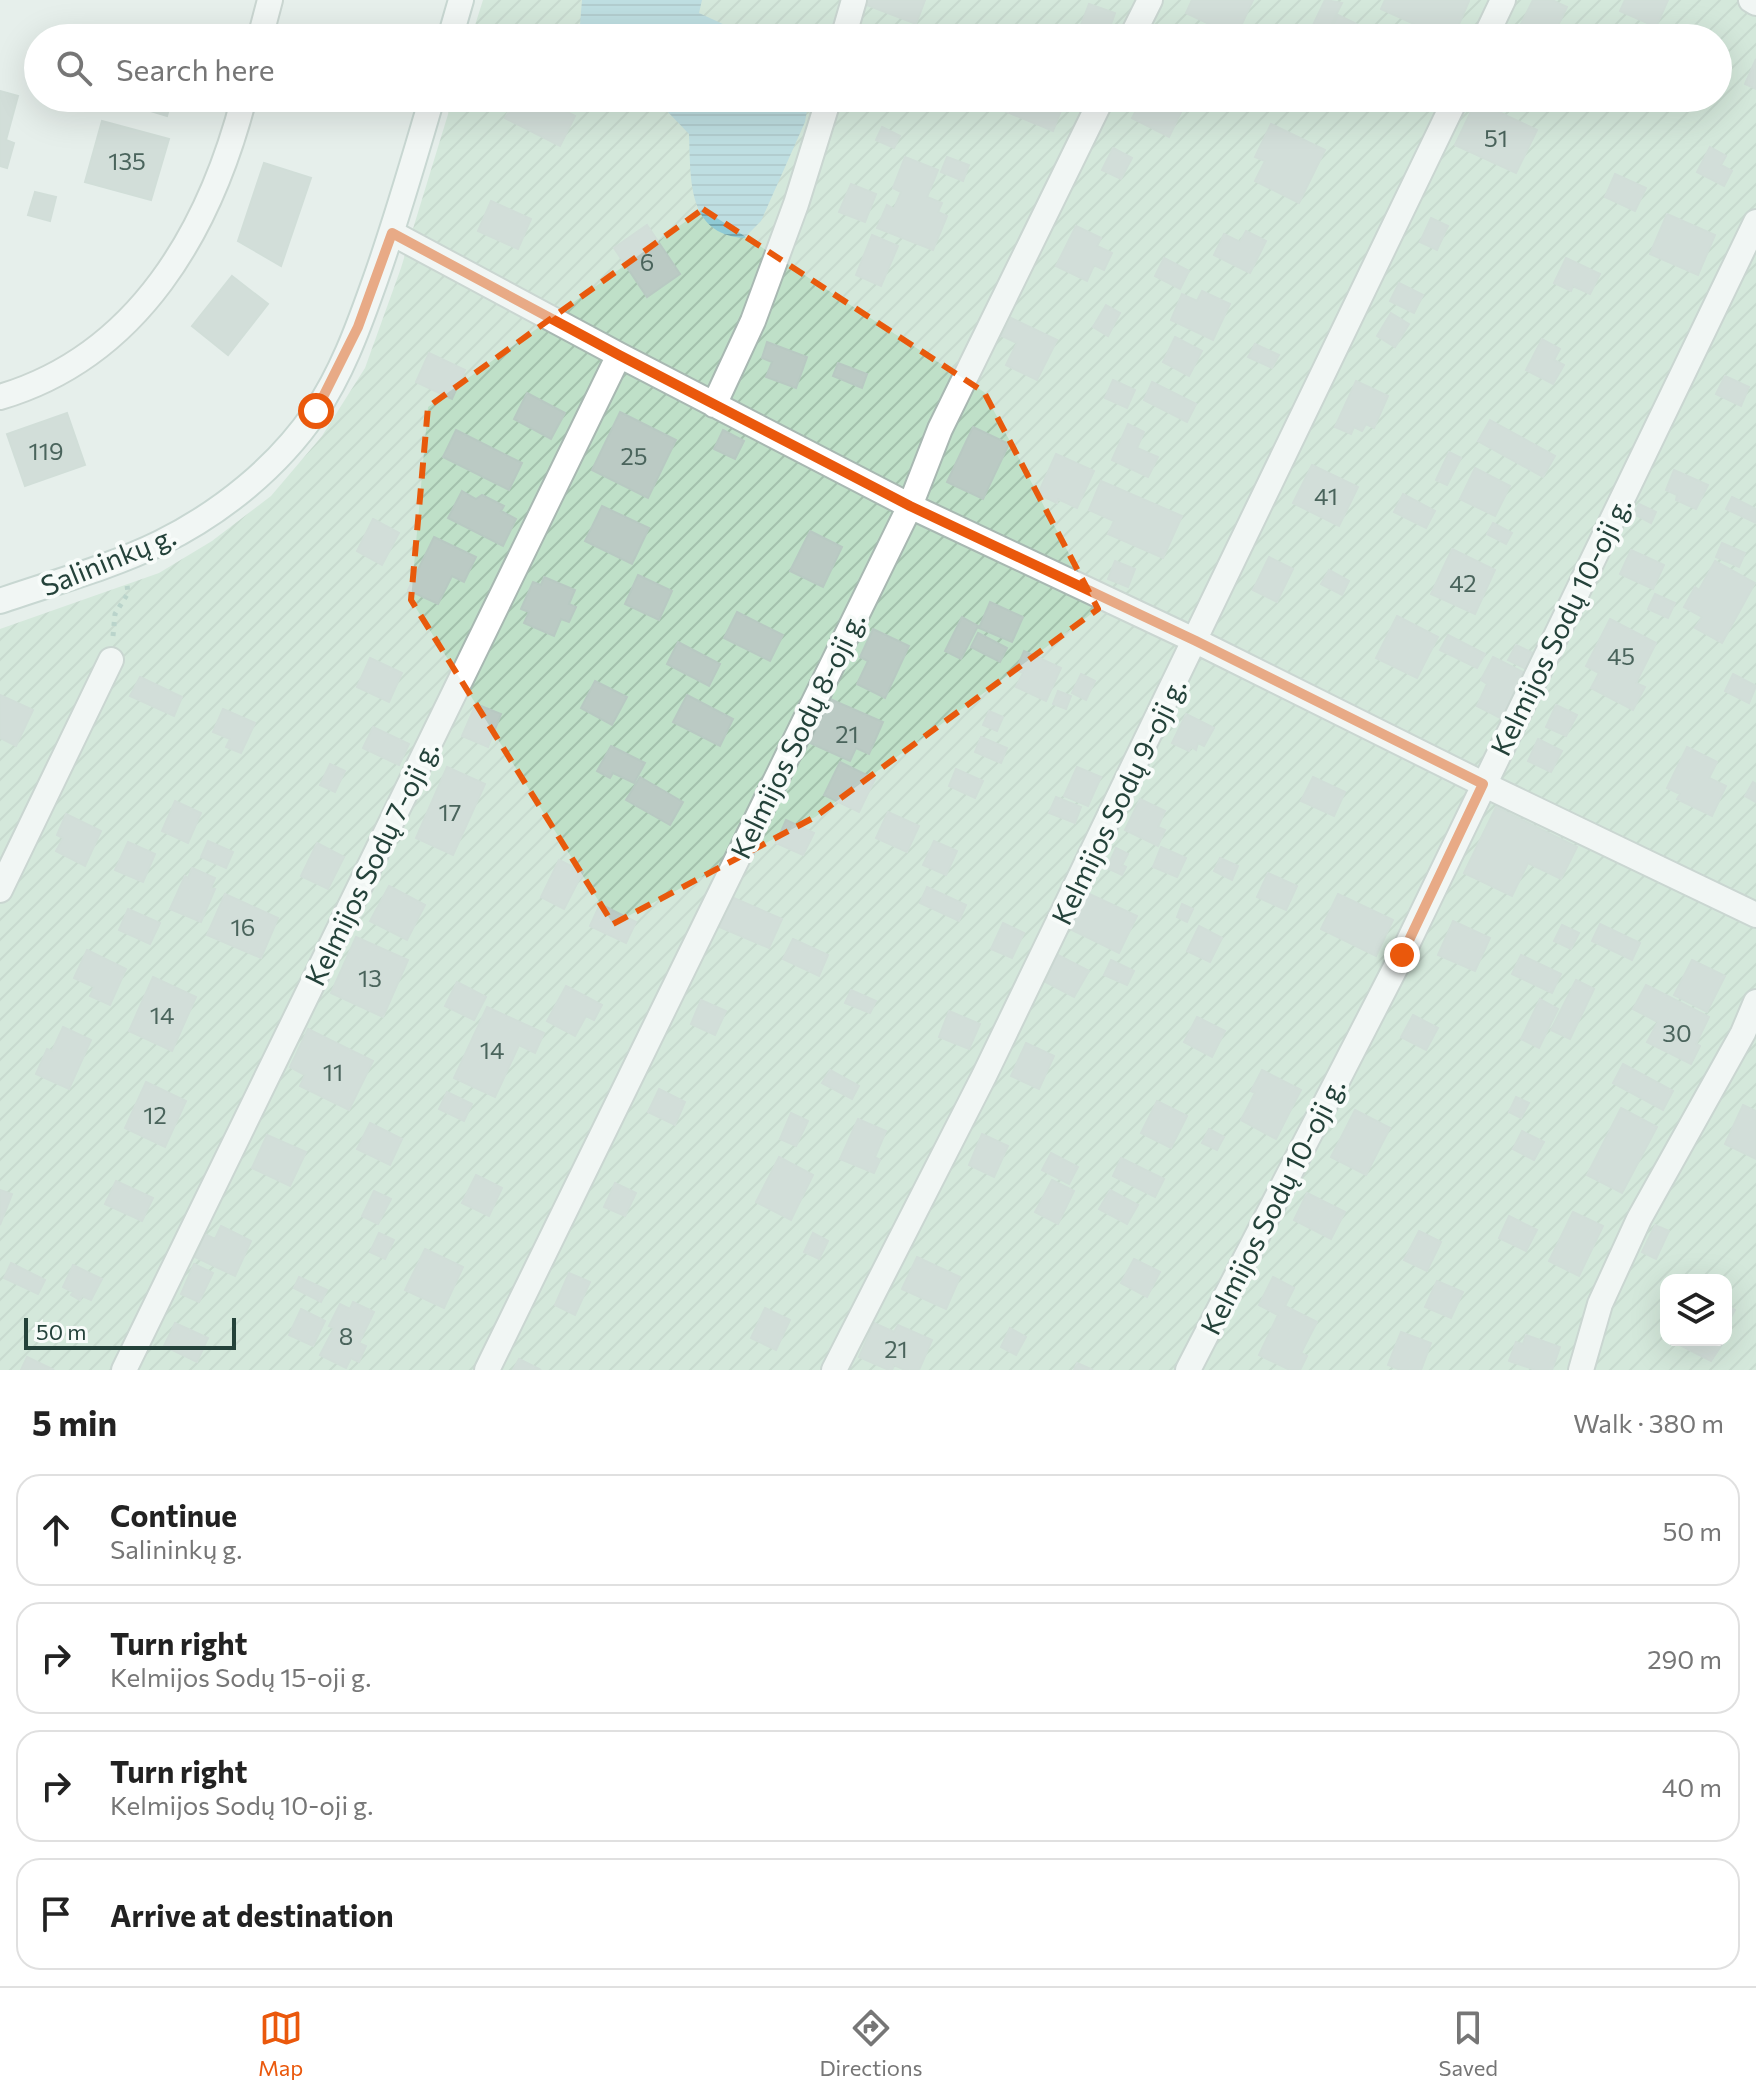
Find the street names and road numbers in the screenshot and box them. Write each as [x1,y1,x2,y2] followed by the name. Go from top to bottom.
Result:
[1483,491,1637,761] street label: Kelmijos Sodų 10-oji g.
[36,518,180,602] street label: Salininkų g.
[722,606,872,864] street label: Kelmijos Sodų 8-oji g.
[1043,672,1193,930] street label: Kelmijos Sodų 9-oji g.
[297,735,445,991] street label: Kelmijos Sodų 7-oji g.
[1192,1072,1352,1340] street label: Kelmijos Sodų 10-oji g.

